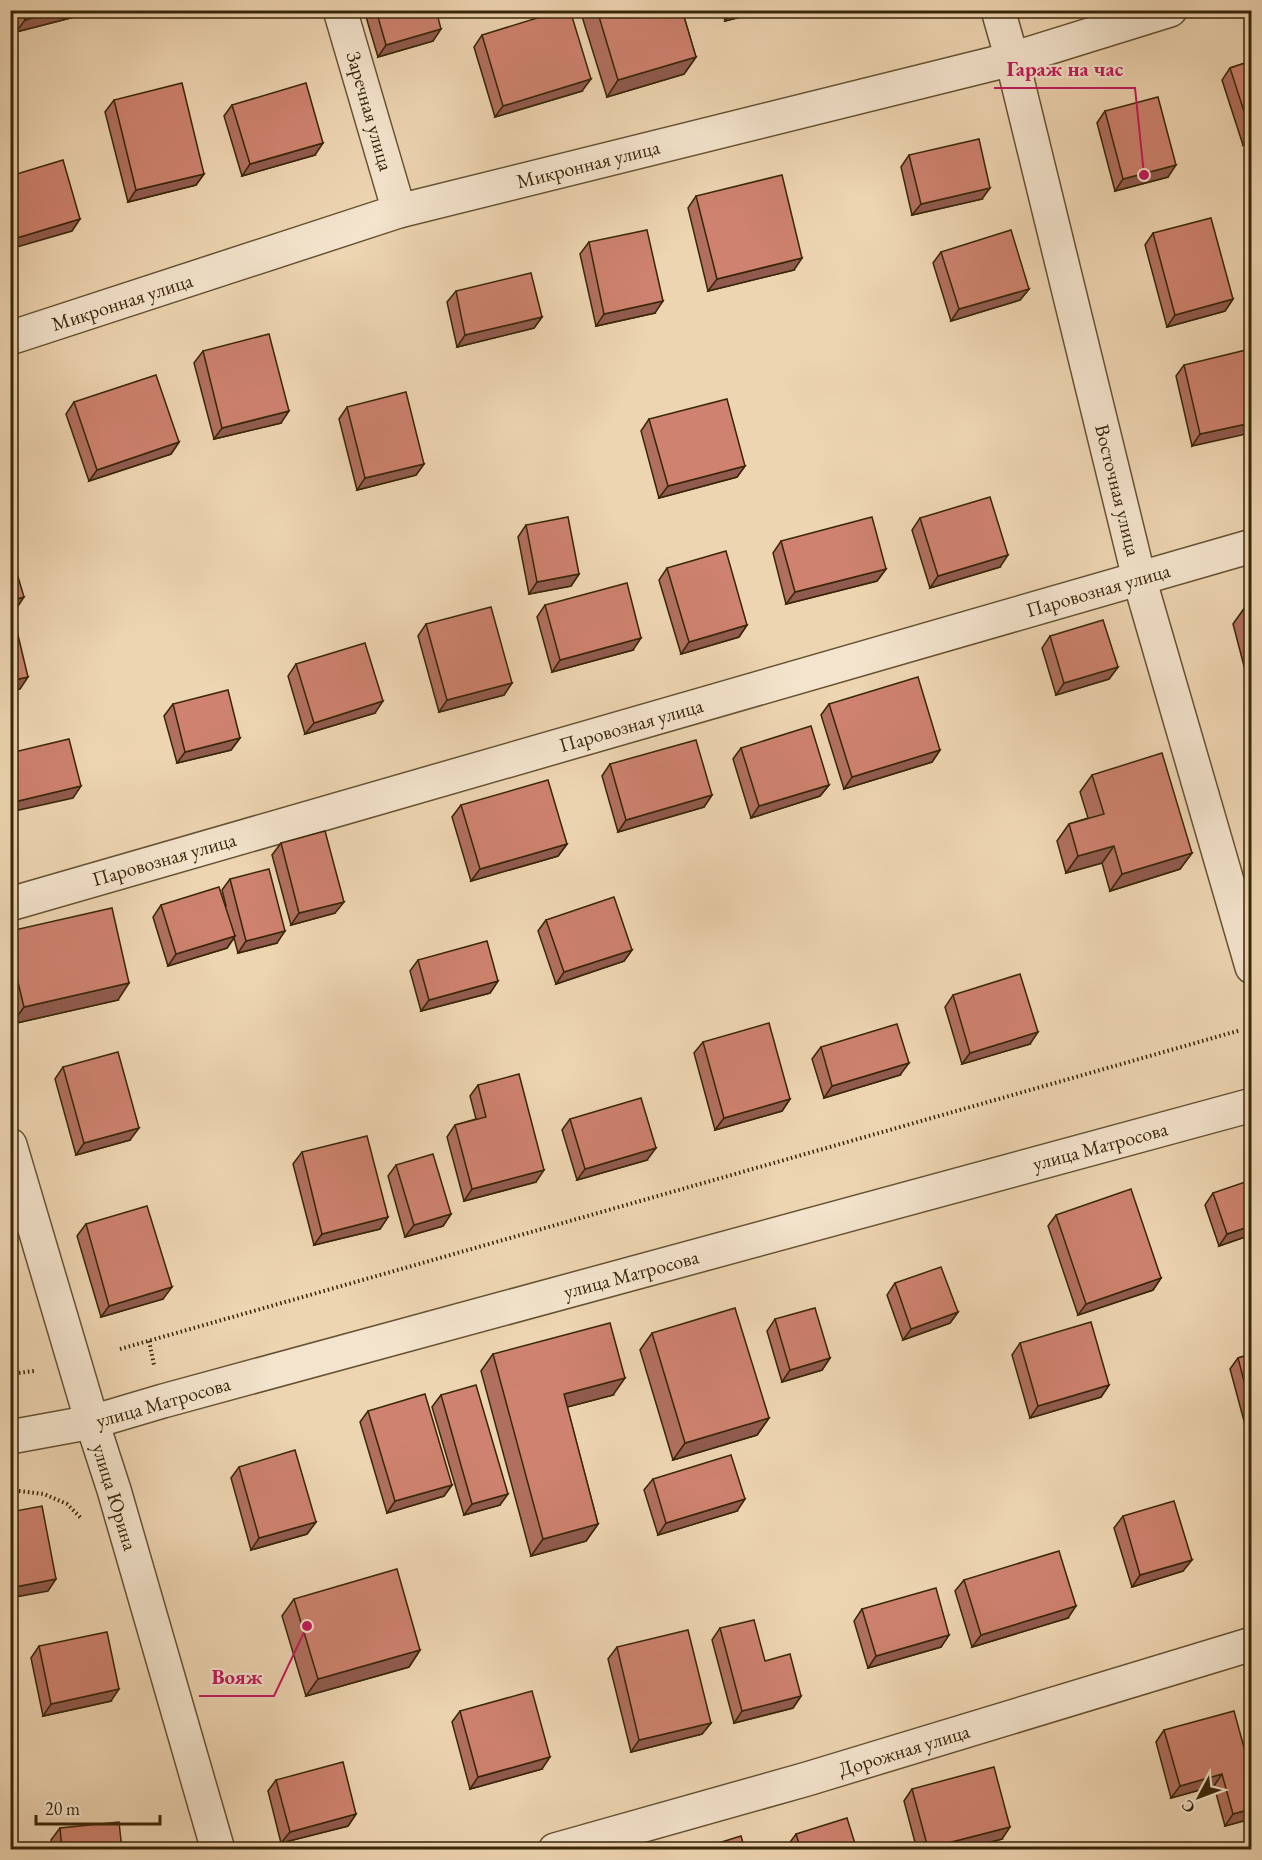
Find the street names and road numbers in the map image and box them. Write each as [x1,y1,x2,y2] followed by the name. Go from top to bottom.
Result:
[341,48,400,174] street label: Заречная улица
[514,134,662,194] street label: Микронная улица
[48,267,196,337] street label: Микронная улица
[1089,421,1147,559] street label: Восточная улица
[1023,557,1173,623] street label: Паровозная улица
[556,692,706,758] street label: Паровозная улица
[89,826,239,892] street label: Паровозная улица
[1030,1115,1170,1177] street label: улица Матросова
[561,1243,701,1305] street label: улица Матросова
[93,1370,233,1434] street label: улица Матросова
[86,1440,144,1554] street label: улица Юрина
[835,1718,973,1782] street label: Дорожная улица

